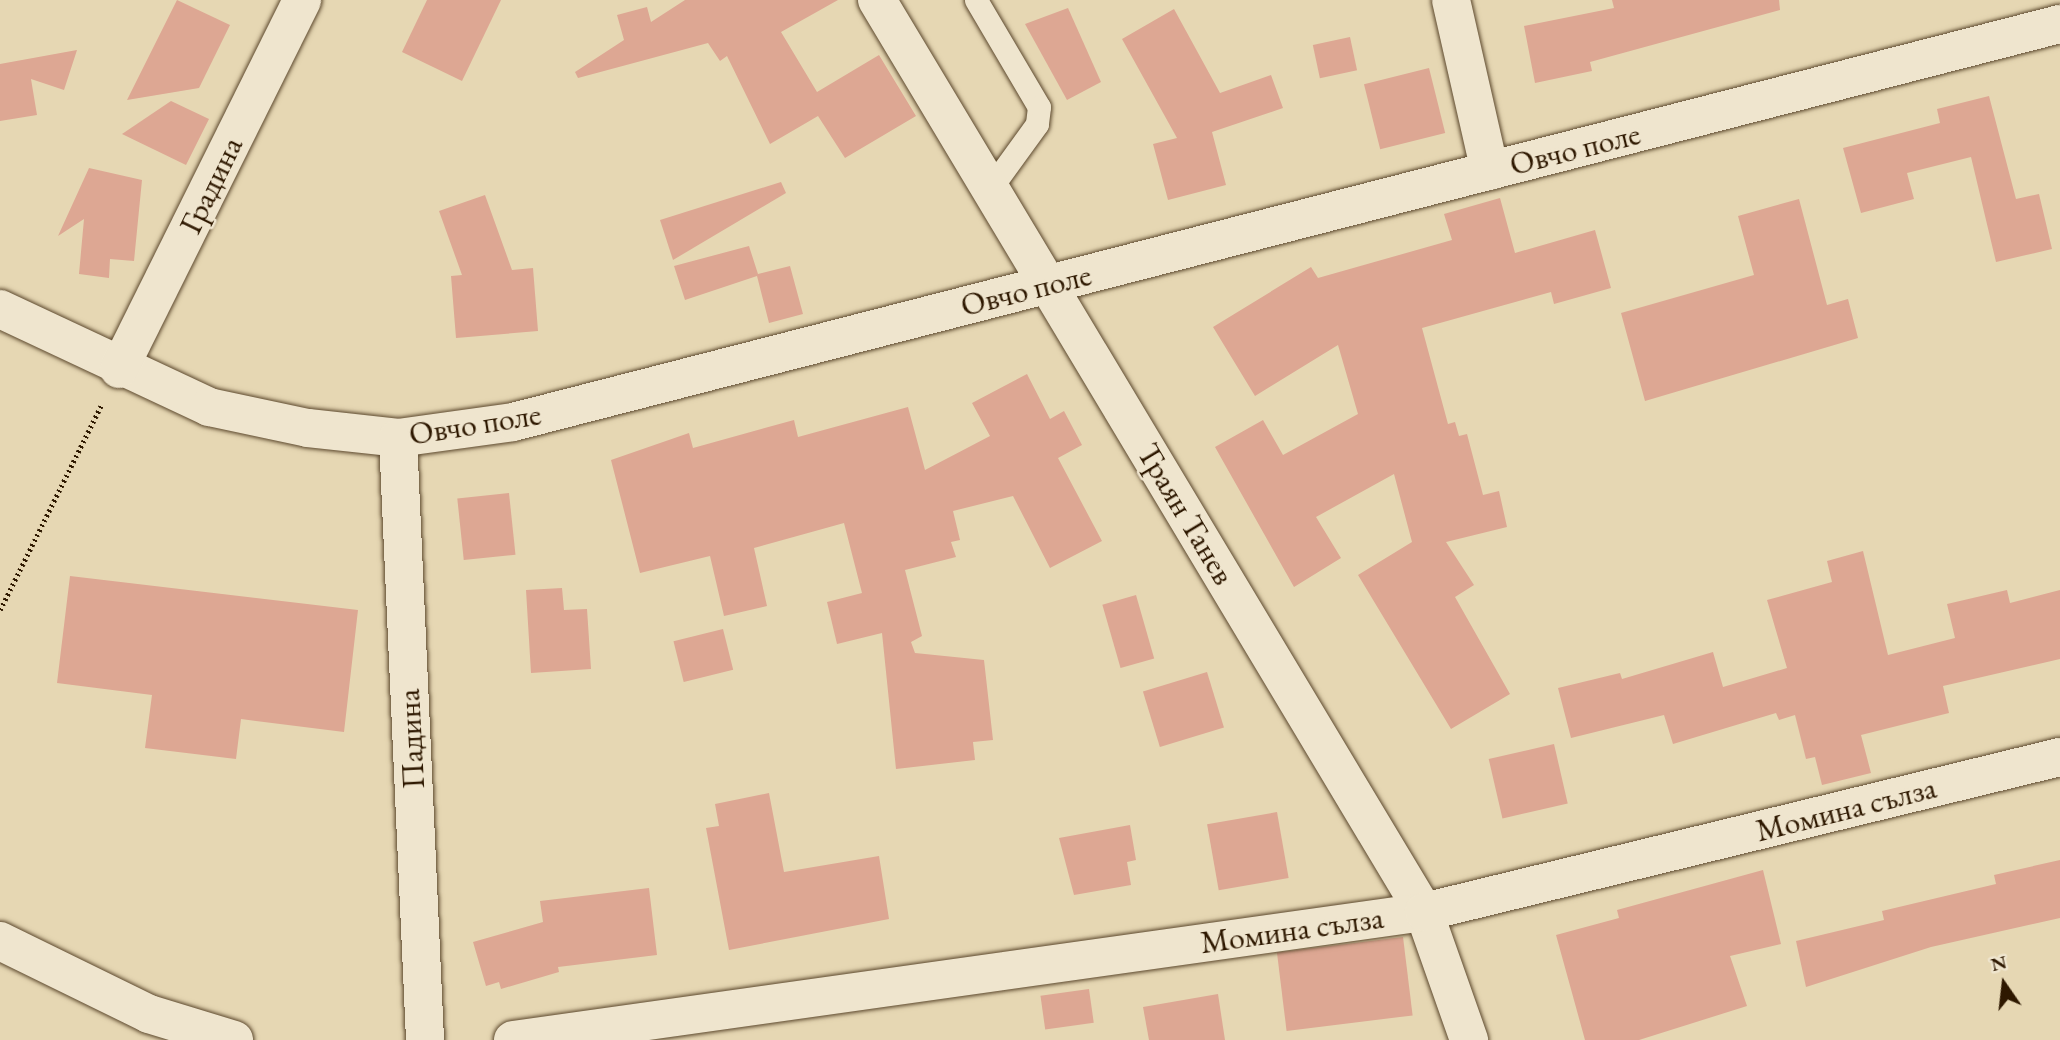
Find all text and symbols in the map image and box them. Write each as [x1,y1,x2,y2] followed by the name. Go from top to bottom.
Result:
[1506,114,1644,184] street label: Овчо поле
[171,130,251,240] street label: Градина
[957,255,1095,325] street label: Овчо поле
[406,395,544,453] street label: Овчо поле
[1129,436,1243,592] street label: Траян Танев
[389,688,433,790] street label: Падина
[1752,768,1940,850] street label: Момина сълза
[1198,898,1386,962] street label: Момина сълза
[1969,949,2039,1019] north arrow
[1988,949,2009,977] text: N

